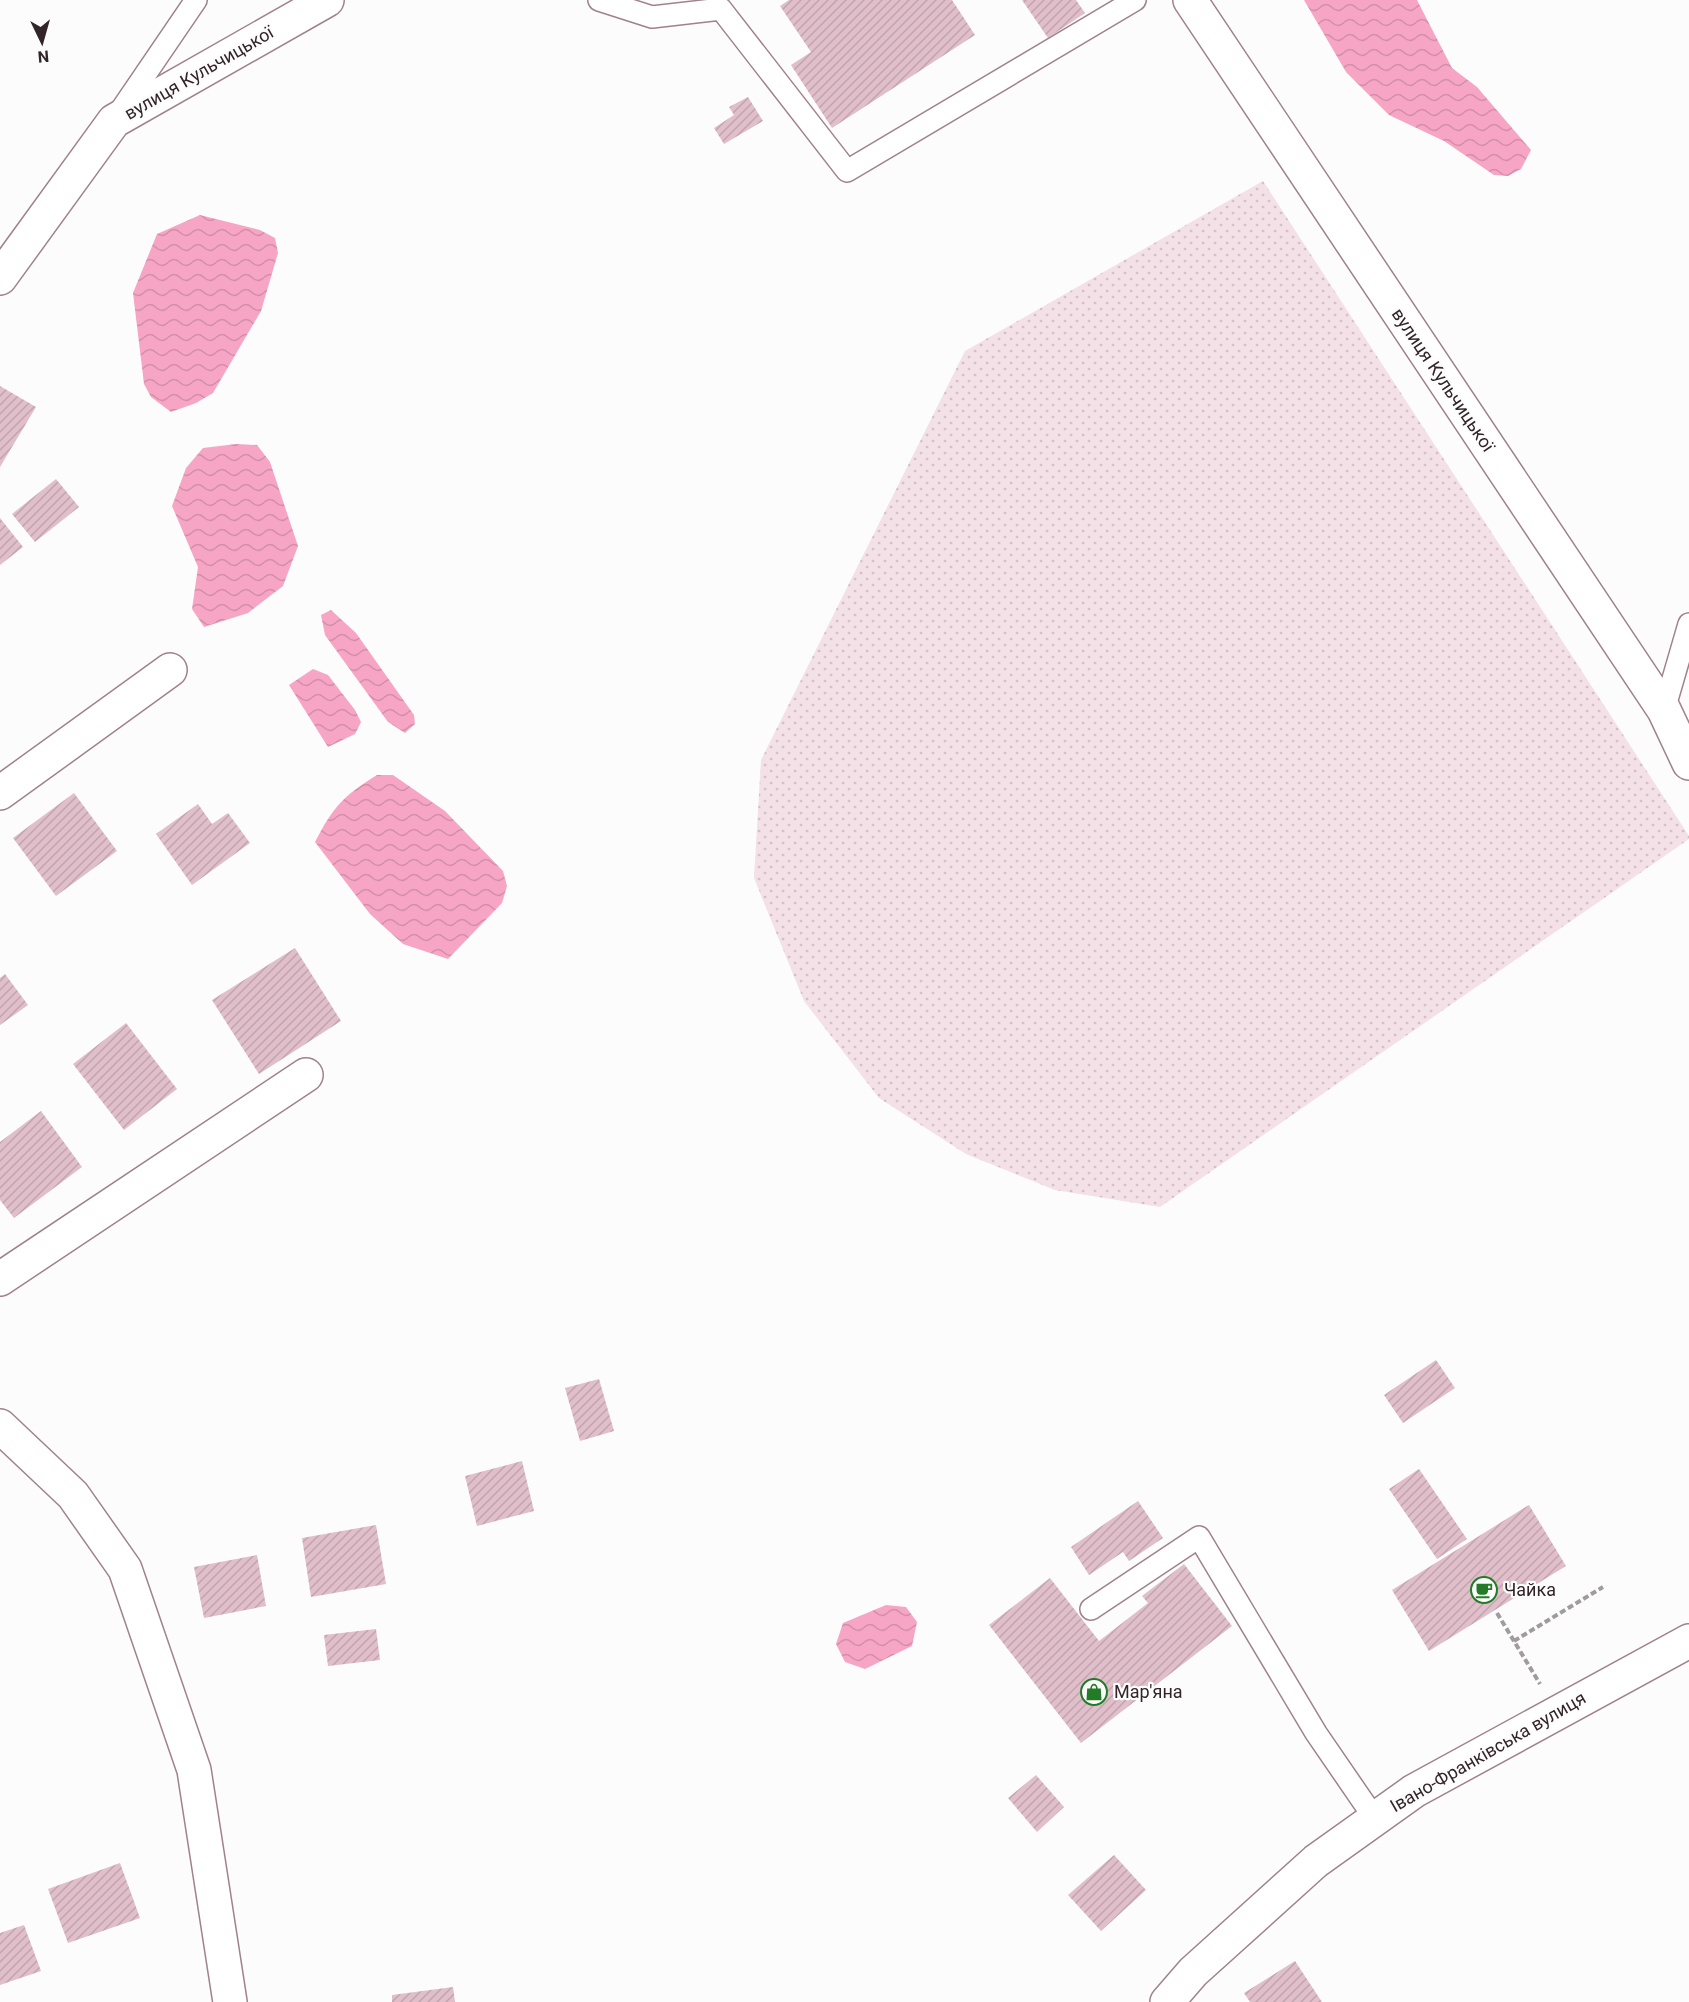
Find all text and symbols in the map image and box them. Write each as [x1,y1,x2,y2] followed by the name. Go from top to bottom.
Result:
[12,12,72,72] north arrow
[121,21,278,124] street label: вулиця Кульчицької
[37,46,50,66] text: N
[1388,304,1500,457] street label: вулиця Кульчицької
[1469,1575,1499,1605] cafe icon: Чайка
[1504,1579,1556,1600] place label: Чайка
[1079,1677,1109,1707] shop icon: Мар'яна
[1114,1681,1183,1702] place label: Мар'яна
[1386,1687,1589,1816] street label: Івано-Франківська вулиця

